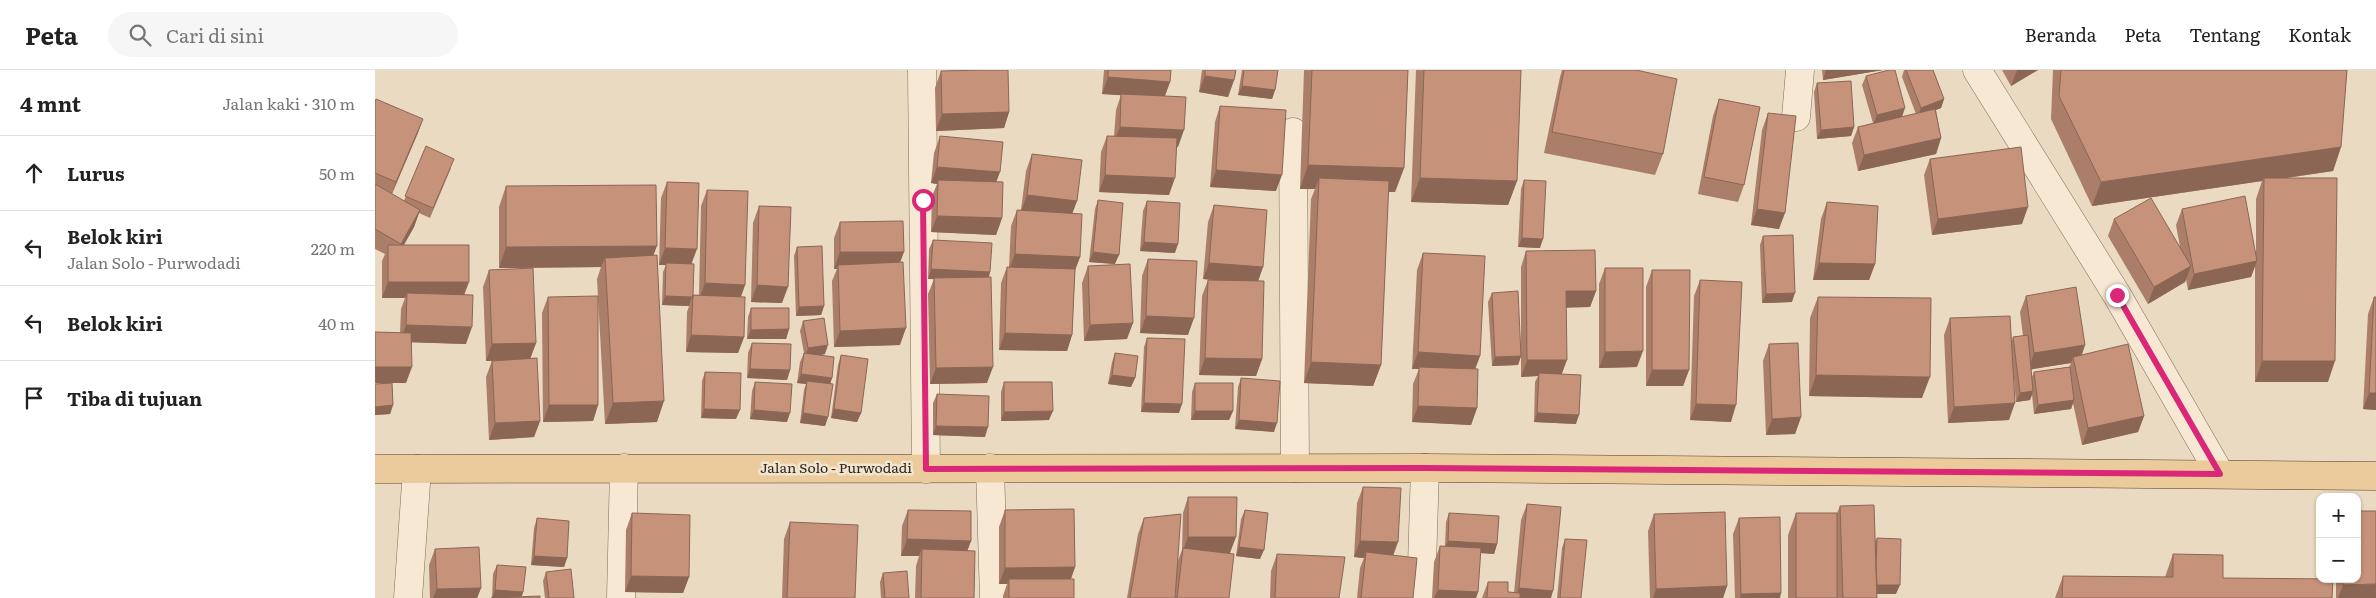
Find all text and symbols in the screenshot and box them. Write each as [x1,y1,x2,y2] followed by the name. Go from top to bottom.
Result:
[108,12,458,57] search box
[25,17,78,52] text: Peta
[126,21,154,49] icon: search
[166,21,264,49] text: Cari di sini
[2025,21,2096,48] text: Beranda
[2124,21,2161,48] text: Peta
[2189,21,2260,48] text: Tentang
[2288,21,2351,48] text: Kontak
[20,87,81,118] text: 4 mnt
[222,91,355,115] text: Jalan kaki · 310 m
[20,159,48,187] icon: ahead
[67,159,124,187] text: Lurus
[319,161,355,185] text: 50 m
[912,189,935,212] route start
[67,222,163,250] text: Belok kiri
[20,234,48,262] icon: left
[311,236,355,260] text: 220 m
[67,250,241,274] text: Jalan Solo - Purwodadi
[2106,284,2129,307] route end
[20,309,48,337] icon: left
[67,309,163,337] text: Belok kiri
[318,311,355,335] text: 40 m
[20,384,48,412] icon: arrive
[67,384,202,412] text: Tiba di tujuan
[760,457,912,477] street label: Jalan Solo - Purwodadi
[2316,493,2361,583] map controls
[2316,493,2361,538] button: +
[2316,538,2361,583] button: −

